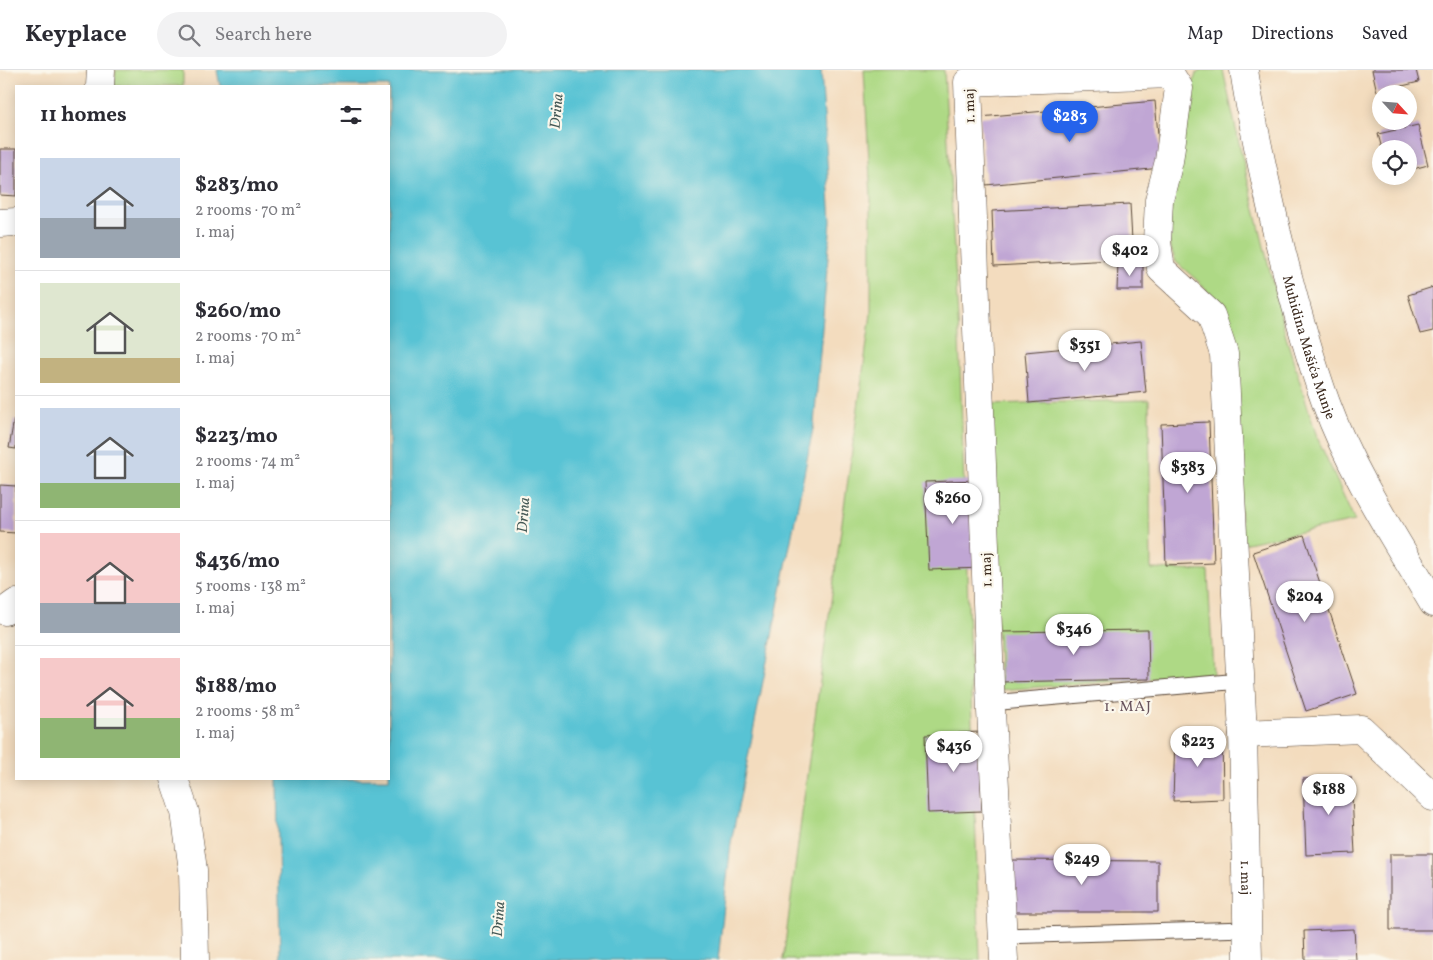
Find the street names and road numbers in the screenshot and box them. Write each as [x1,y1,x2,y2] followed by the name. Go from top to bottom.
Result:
[960,88,981,124] street label: 1. maj
[1277,274,1339,423] street label: Muhidina Mašića Munje
[977,552,998,588] street label: 1. maj
[1235,860,1255,895] street label: 1. maj

